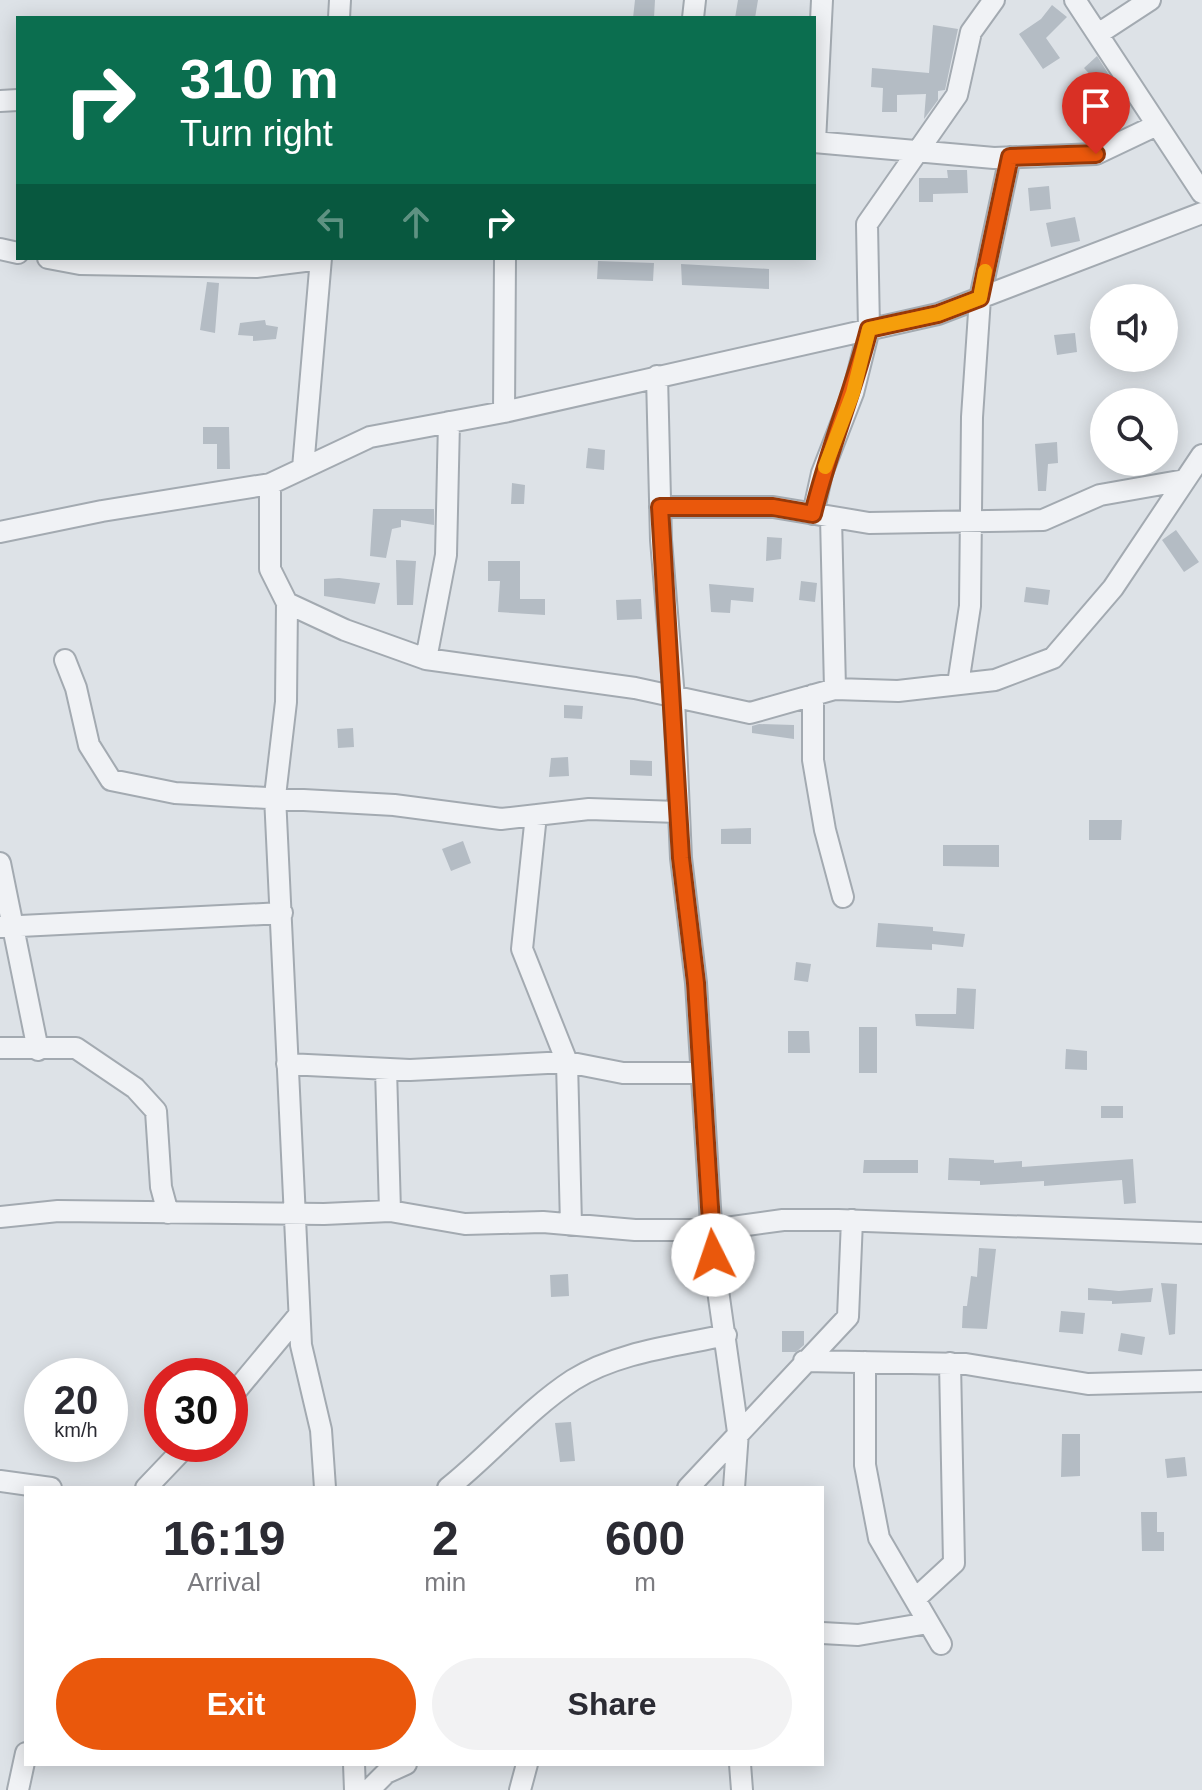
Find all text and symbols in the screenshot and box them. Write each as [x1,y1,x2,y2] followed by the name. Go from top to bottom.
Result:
[180,47,339,110] text: 310 m
[48,48,152,152] icon: right
[1062,72,1130,154] pin
[1074,84,1118,128] icon: arrive
[180,113,333,154] text: Turn right
[310,200,354,244] icon: left
[394,200,438,244] icon: ahead
[478,200,522,244] icon: right
[1090,284,1178,476] map controls
[1090,284,1178,372] button: sound
[1090,388,1178,476] button: search
[671,1213,755,1297] position arrow
[144,1358,248,1462] speed limit sign: 30
[54,1378,98,1422] text: 20
[54,1419,98,1441] text: km/h
[163,1512,286,1565] text: 16:19
[432,1512,459,1565] text: 2
[605,1512,685,1565] text: 600
[187,1567,261,1597] text: Arrival
[424,1567,466,1597] text: min
[634,1567,656,1597] text: m
[56,1658,416,1750] button: Exit
[432,1658,792,1750] button: Share

